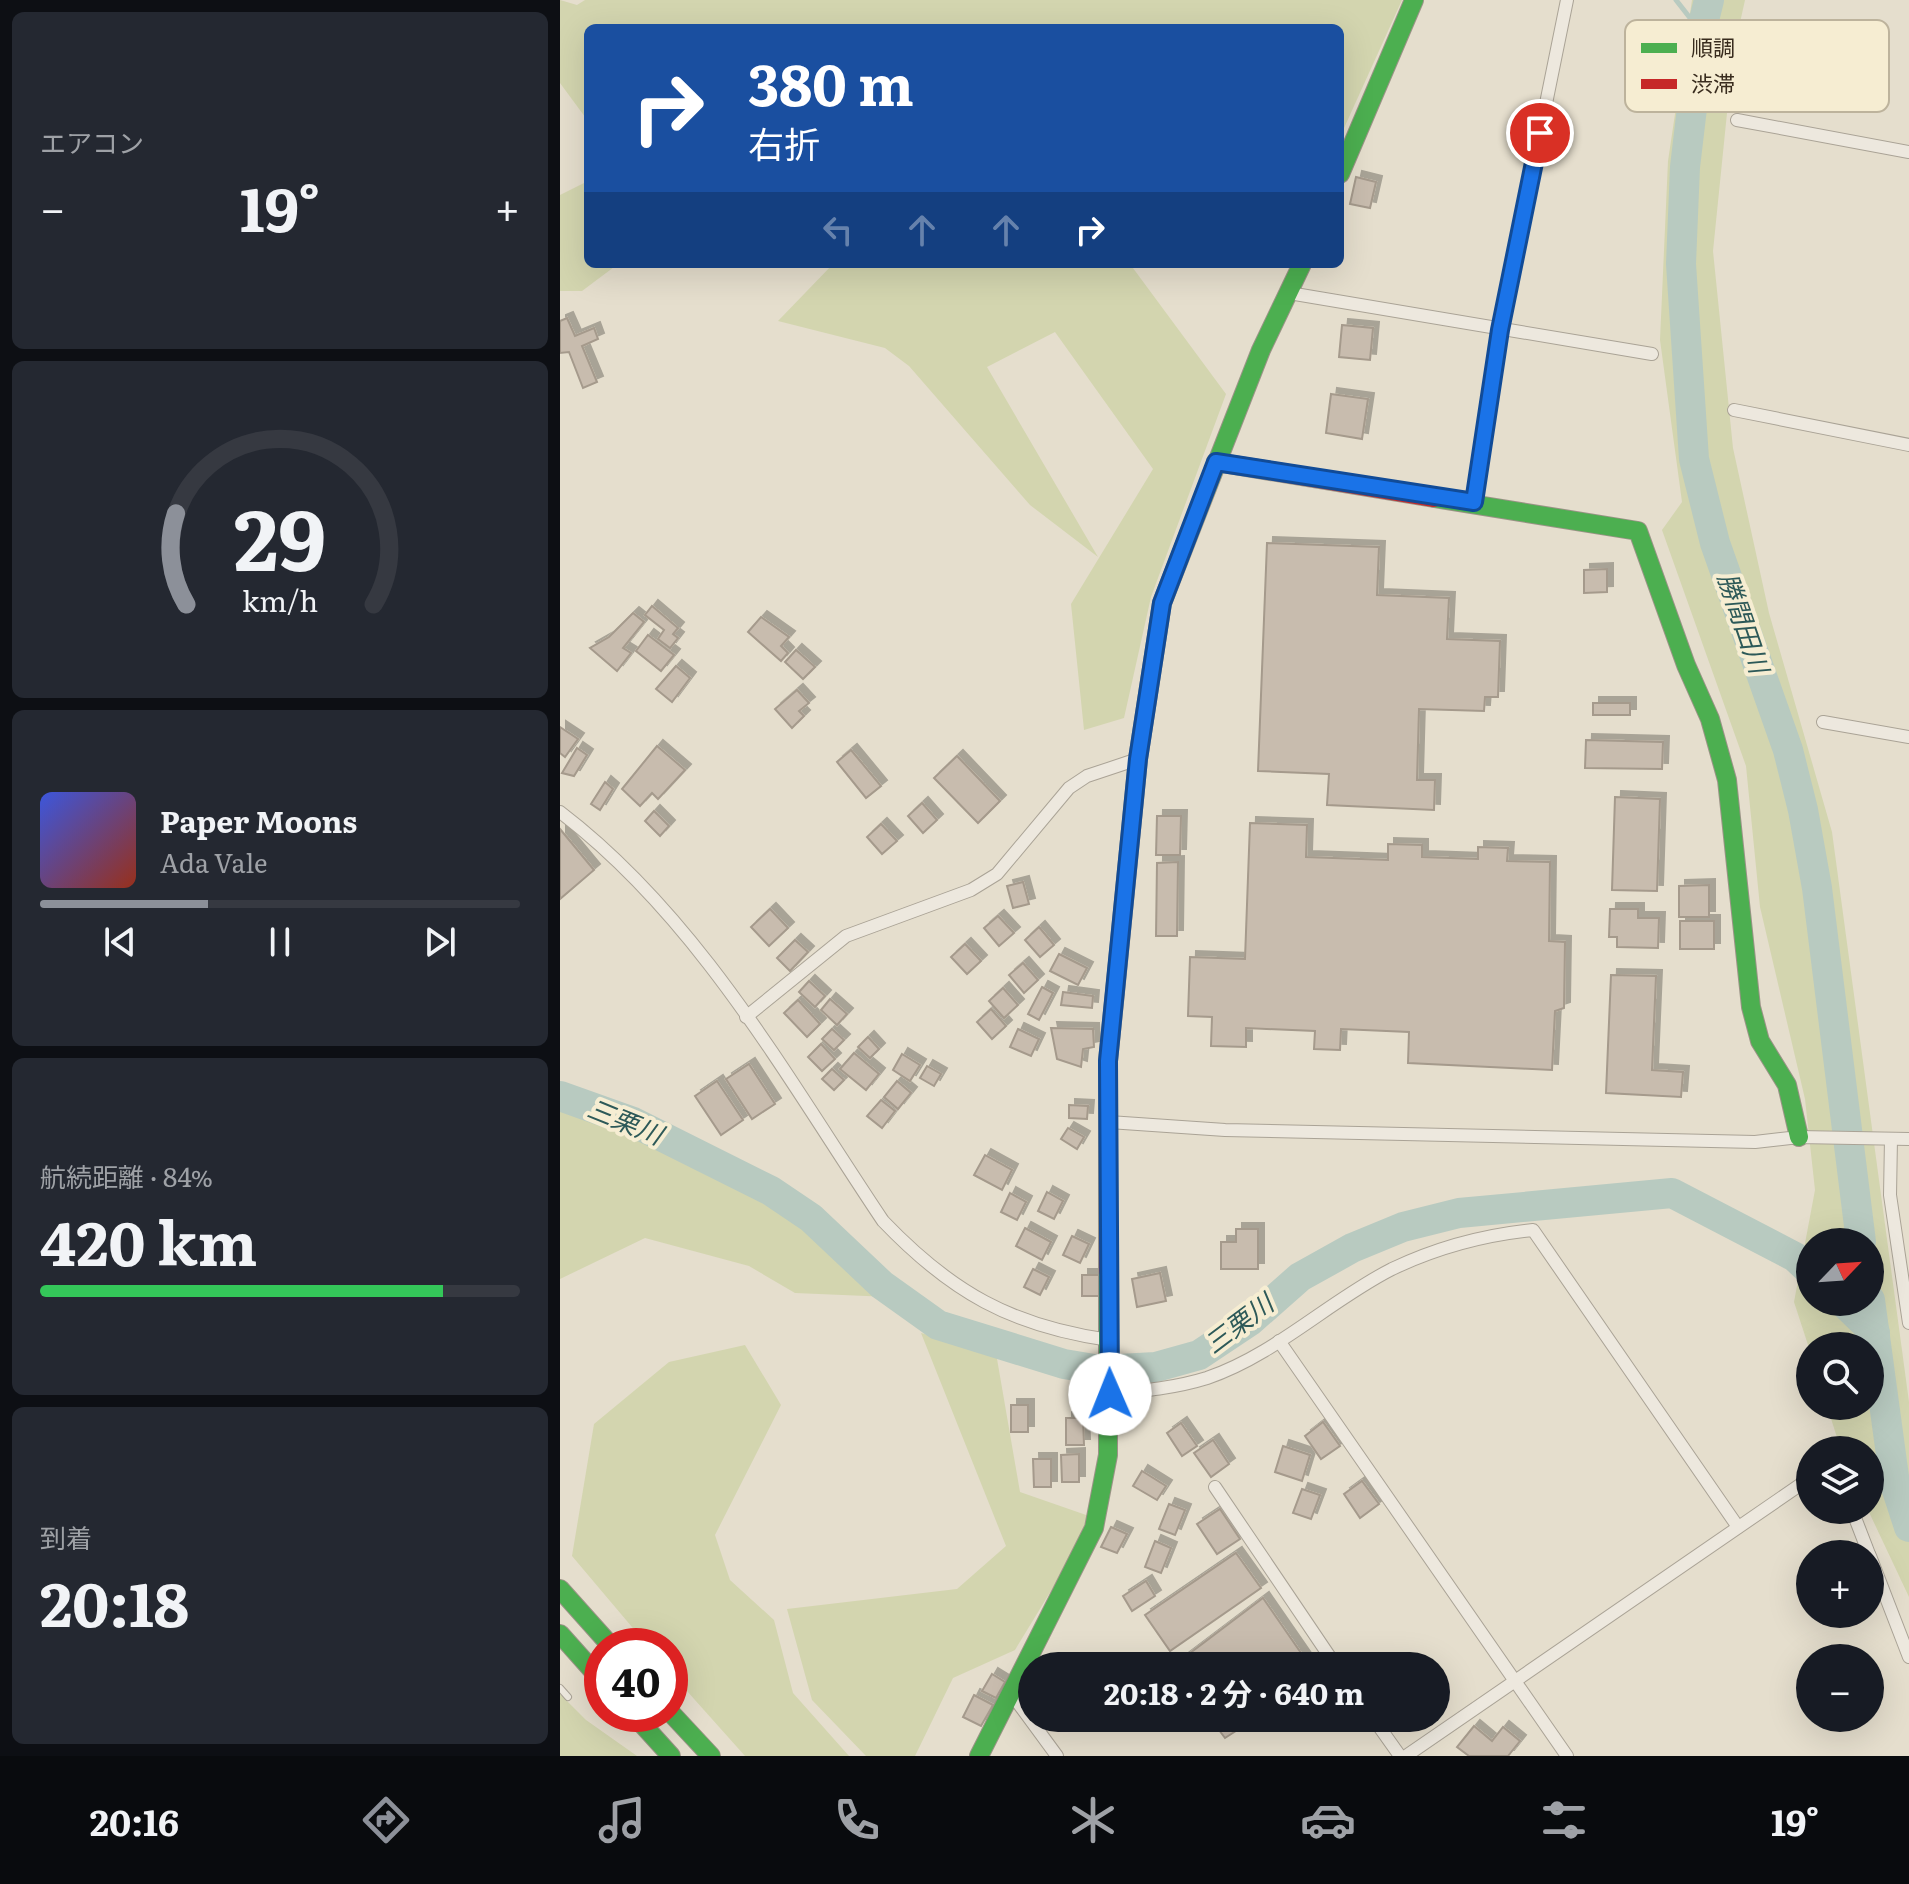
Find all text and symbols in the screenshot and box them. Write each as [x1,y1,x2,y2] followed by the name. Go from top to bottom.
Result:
[1625,20,1889,112] legend
[1691,30,1735,63] text: 順調
[748,40,914,123] text: 380 m
[616,56,720,160] icon: right
[1691,66,1735,99] text: 渋滞
[1506,99,1574,167] pin
[1518,111,1562,155] icon: arrive
[748,116,820,169] text: 右折
[40,122,144,161] text: エアコン
[240,161,320,250] text: 19°
[40,173,66,239] text: −
[494,173,520,239] text: +
[816,208,860,252] icon: left
[900,208,944,252] icon: ahead
[984,208,1028,252] icon: ahead
[1068,208,1112,252] icon: right
[234,473,326,597] text: 29
[1710,567,1782,681] water label: 勝間田川
[242,578,318,621] text: km/h
[160,798,357,842] text: Paper Moons
[160,842,267,881] text: Ada Vale
[98,920,142,964] icon: previous
[258,920,302,964] icon: pause
[418,920,462,964] icon: next
[582,1087,672,1153] water label: 三栗川
[40,1156,213,1195] text: 航続距離 · 84%
[40,1195,257,1284] text: 420 km
[1796,1228,1884,1316] north arrow
[1796,1228,1884,1732] map controls
[1195,1281,1283,1361] water label: 三栗川
[1796,1332,1884,1420] button: search
[1068,1352,1152,1436] position arrow
[1796,1436,1884,1524] button: layers
[40,1517,92,1556] text: 到着
[1796,1540,1884,1628] button: +
[40,1556,189,1645] text: 20:18
[584,1628,688,1732] speed limit sign: 40
[1796,1644,1884,1732] button: −
[1104,1670,1364,1714] text: 20:18 · 2 分 · 640 m
[358,1792,414,1848] icon: directions
[594,1792,650,1848] icon: music
[829,1792,885,1848] icon: phone
[1065,1792,1121,1848] icon: climate
[1300,1792,1356,1848] icon: car
[1536,1792,1592,1848] icon: filters
[90,1794,179,1847] text: 20:16
[1771,1794,1819,1847] text: 19°

